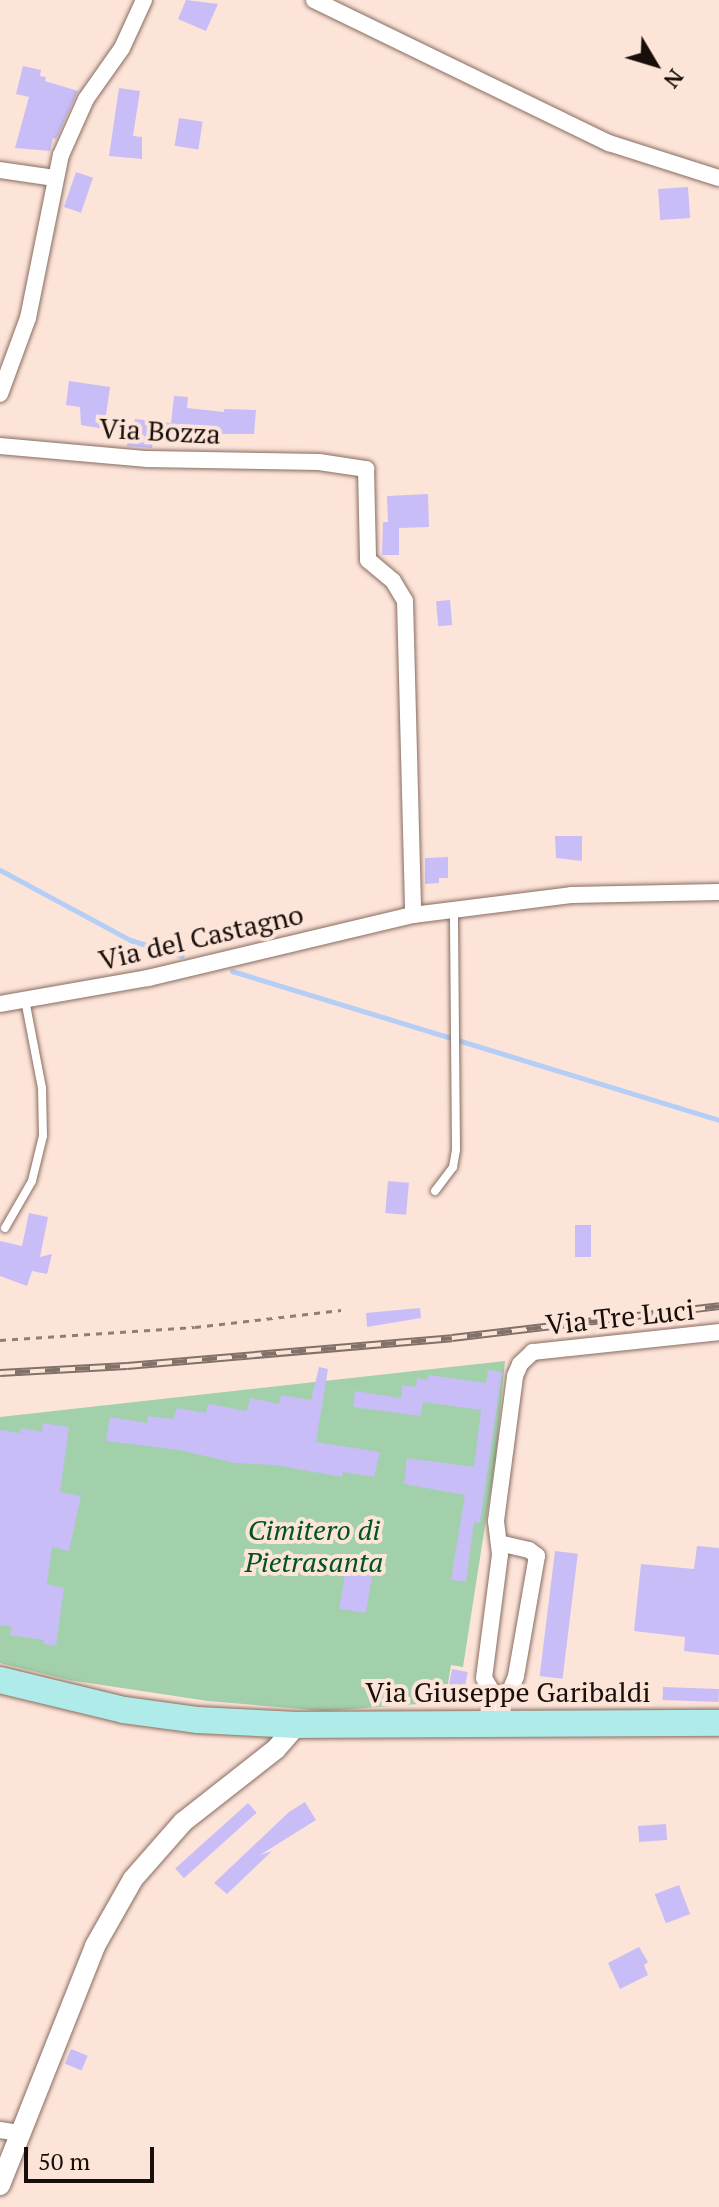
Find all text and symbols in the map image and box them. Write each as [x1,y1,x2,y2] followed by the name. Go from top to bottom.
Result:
[615,24,695,104] north arrow
[658,64,691,95] text: N
[98,411,222,451] street label: Via Bozza
[95,897,307,977] street label: Via del Castagno
[544,1292,696,1342] street label: Via Tre Luci
[245,1513,383,1579] park label: Cimitero di Pietrasanta
[365,1675,651,1709] street label: Via Giuseppe Garibaldi
[28,2131,158,2181] scale bar
[38,2145,90,2177] text: 50 m

